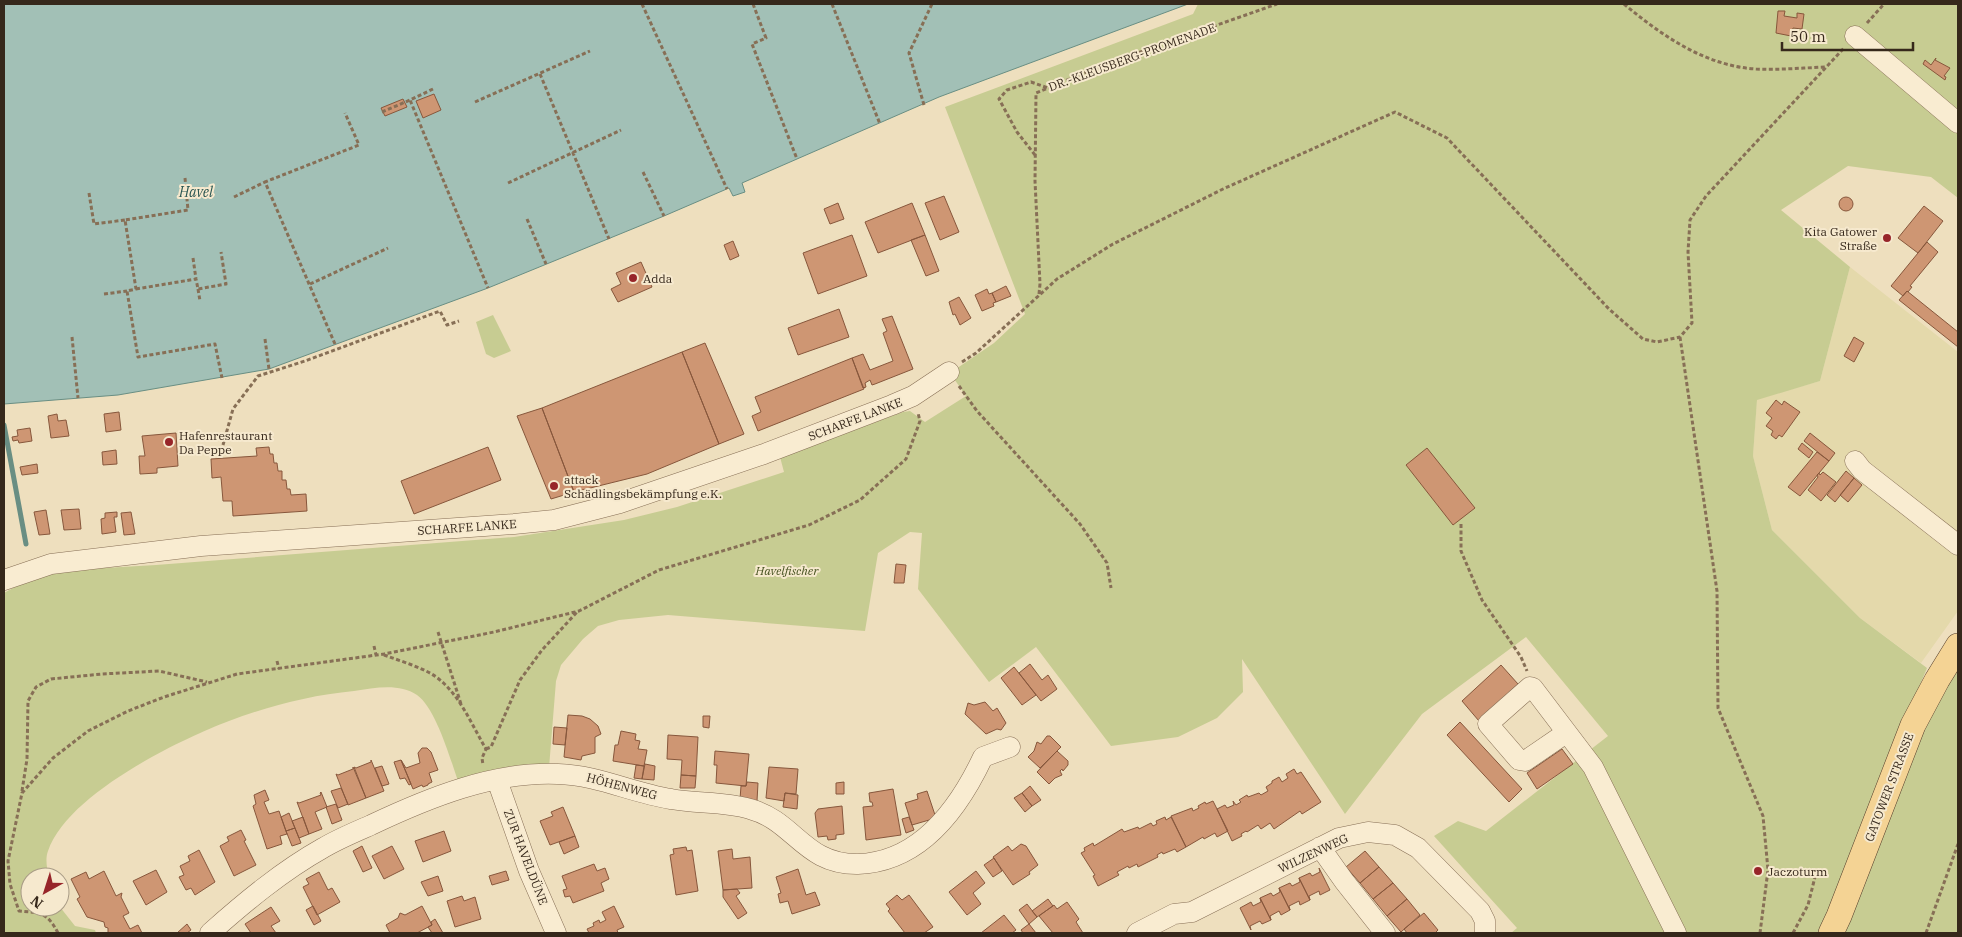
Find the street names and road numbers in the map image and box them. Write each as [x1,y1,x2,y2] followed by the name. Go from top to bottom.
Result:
[1046,20,1218,94] street label: DR.-KLEUSBERG-PROMENADE
[806,394,904,444] street label: SCHARFE LANKE
[417,516,517,538] street label: SCHARFE LANKE
[1861,731,1917,843] street label: GATOWER STRASSE
[585,769,659,803] street label: HÖHENWEG
[501,807,551,907] street label: ZUR HAVELDÜNE
[1276,830,1351,876] street label: WILZENWEG

